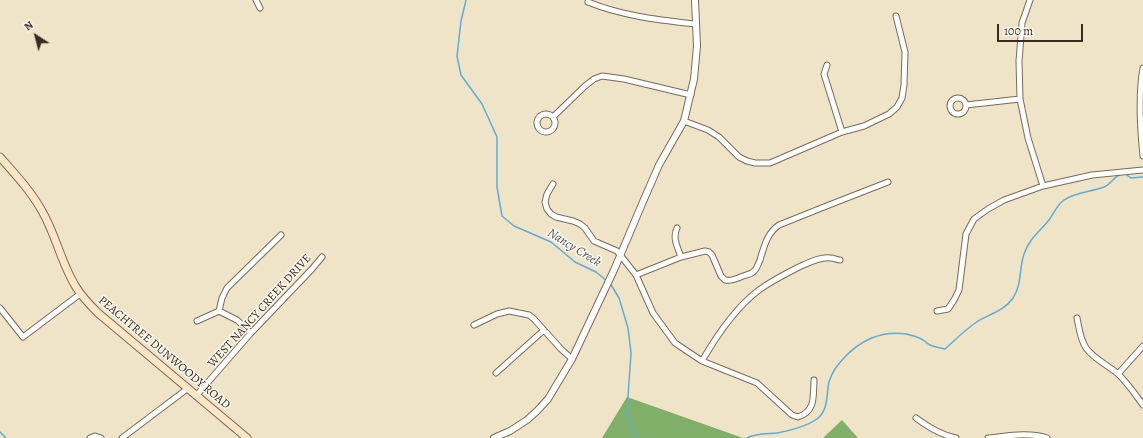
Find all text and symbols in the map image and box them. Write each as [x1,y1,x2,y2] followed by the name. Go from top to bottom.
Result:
[16,16,56,56] north arrow
[999,16,1085,42] scale bar
[21,17,36,34] text: N
[1004,23,1033,39] text: 100 m
[544,225,604,271] water label: Nancy Creek
[205,251,315,371] street label: WEST NANCY CREEK DRIVE
[95,294,233,412] street label: PEACHTREE DUNWOODY ROAD

